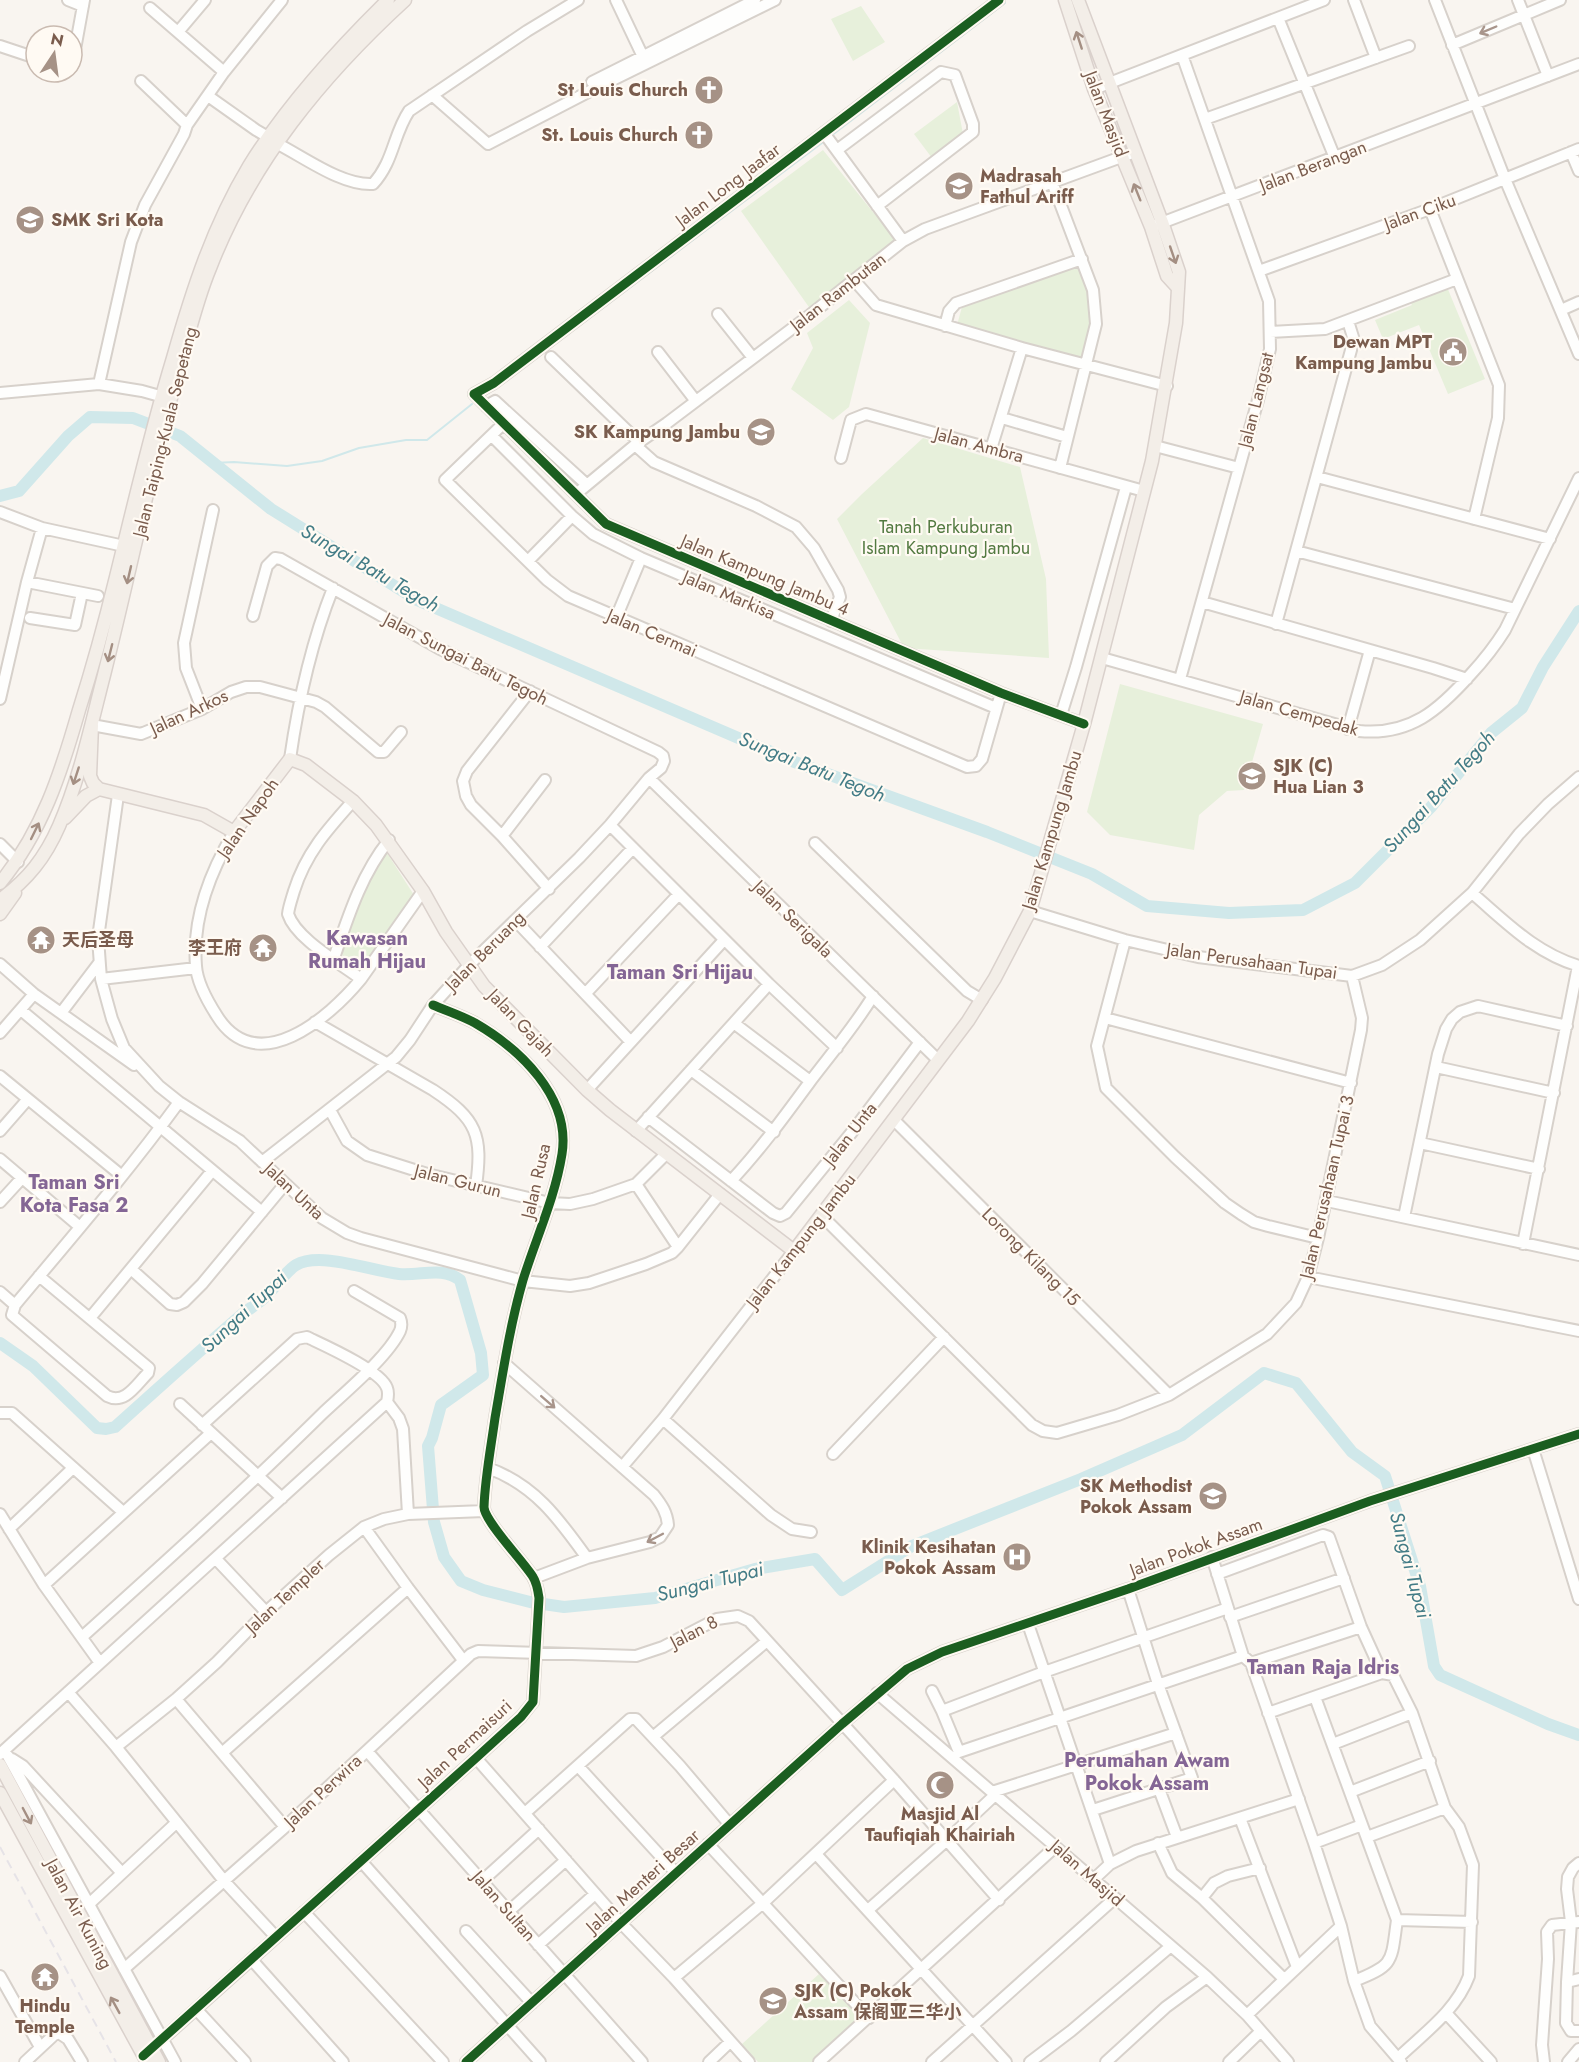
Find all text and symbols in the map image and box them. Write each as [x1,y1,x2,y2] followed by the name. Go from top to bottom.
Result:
[24,24,84,84] north arrow
[1480,25,1498,36] one-way arrow
[48,27,66,53] text: N
[1073,31,1084,50] one-way arrow
[1077,65,1134,161] street label: Jalan Masjid
[693,74,725,106] church icon: St Louis Church
[557,77,688,103] place label: St Louis Church
[683,119,715,151] church icon: St. Louis Church
[541,122,678,148] place label: St. Louis Church
[1254,134,1370,199] street label: Jalan Berangan
[669,136,787,234] street label: Jalan Long Jaafar
[980,163,1074,210] place label: Madrasah Fathul Ariff
[943,170,975,202] school or university icon: Madrasah Fathul Ariff
[1130,183,1141,201] one-way arrow
[1379,187,1460,238] street label: Jalan Ciku
[14,204,46,236] school or university icon: SMK Sri Kota
[51,207,163,233] place label: SMK Sri Kota
[1168,245,1179,264] one-way arrow
[783,246,892,339] street label: Jalan Rambutan
[126,324,204,542] street label: Jalan Taiping-Kuala Sepetang
[1295,329,1433,376] place label: Dewan MPT Kampung Jambu
[1437,336,1469,368] public building icon: Dewan MPT Kampung Jambu
[1231,349,1281,452] street label: Jalan Langsat
[745,416,777,448] school or university icon: SK Kampung Jambu
[574,419,740,445] place label: SK Kampung Jambu
[929,420,1027,469] street label: Jalan Ambra
[862,514,1030,561] park label: Tanah Perkuburan Islam Kampung Jambu
[295,516,445,620] water label: Sungai Batu Tegoh
[675,527,853,622] street label: Jalan Kampung Jambu 4
[677,563,779,626] street label: Jalan Markisa
[123,564,134,584] one-way arrow
[601,602,701,664] street label: Jalan Cermai
[377,605,553,712] street label: Jalan Sungai Batu Tegoh
[103,643,115,662] one-way arrow
[144,683,232,742] street label: Jalan Arkos
[1235,683,1362,742] street label: Jalan Cempedak
[734,724,890,810] water label: Sungai Batu Tegoh
[1376,724,1502,860] water label: Sungai Batu Tegoh
[1015,747,1089,915] street label: Jalan Kampung Jambu
[1273,753,1364,800] place label: SJK (C) Hua Lian 3
[1236,760,1268,792] school or university icon: SJK (C) Hua Lian 3
[70,766,81,785] one-way arrow
[210,773,285,865] street label: Jalan Napoh
[29,822,41,840] one-way arrow
[746,873,839,964] street label: Jalan Serigala
[438,905,531,998] street label: Jalan Beruang
[25,924,57,956] temple icon: 天后圣母
[308,924,426,976] district label: Kawasan Rumah Hijau
[62,927,134,953] place label: 天后圣母
[247,932,279,964] temple icon: 李王府
[188,935,242,961] place label: 李王府
[1163,936,1339,986] street label: Jalan Perusahaan Tupai
[607,958,753,987] district label: Taman Sri Hijau
[480,982,560,1063] street label: Jalan Gajah
[1293,1093,1361,1283] street label: Jalan Perusahaan Tupai 3
[816,1097,883,1173] street label: Jalan Unta
[514,1141,557,1223] street label: Jalan Rusa
[256,1155,330,1226] street label: Jalan Unta
[410,1157,504,1204] street label: Jalan Gurun
[20,1168,128,1220] district label: Taman Sri Kota Fasa 2
[739,1168,862,1316] street label: Jalan Kampung Jambu
[976,1202,1086,1312] street label: Lorong Kilang 15
[194,1264,294,1360] water label: Sungai Tupai
[540,1395,555,1409] one-way arrow
[1080,1473,1192,1520] place label: SK Methodist Pokok Assam
[1197,1480,1229,1512] school or university icon: SK Methodist Pokok Assam
[1382,1509,1438,1622] water label: Sungai Tupai
[1124,1511,1266,1584] street label: Jalan Pokok Assam
[647,1532,664,1544] one-way arrow
[861,1534,996,1581] place label: Klinik Kesihatan Pokok Assam
[1001,1541,1033,1573] hospital icon: Klinik Kesihatan Pokok Assam
[238,1552,331,1641] street label: Jalan Templer
[654,1555,767,1609] water label: Sungai Tupai
[664,1609,722,1656] street label: Jalan 8
[1247,1653,1399,1682] district label: Taman Raja Idris
[411,1693,518,1796] street label: Jalan Permaisuri
[1064,1746,1230,1798] district label: Perumahan Awam Pokok Assam
[277,1748,368,1835] street label: Jalan Perwira
[924,1769,956,1801] mosque icon: Masjid Al Taufiqiah Khairiah
[865,1801,1015,1848] place label: Masjid Al Taufiqiah Khairiah
[22,1807,34,1825] one-way arrow
[579,1822,706,1941] street label: Jalan Menteri Besar
[1043,1832,1130,1913] street label: Jalan Masjid
[38,1852,119,1974] street label: Jalan Air Kuning
[464,1863,542,1947] street label: Jalan Sultan
[29,1961,61,1993] temple icon: Hindu Temple
[793,1978,962,2025] place label: SJK (C) Pokok Assam 保阁亚三华小
[757,1985,789,2017] school or university icon: SJK (C) Pokok Assam 保阁亚三华小
[15,1993,75,2040] place label: Hindu Temple
[109,1997,121,2014] one-way arrow

